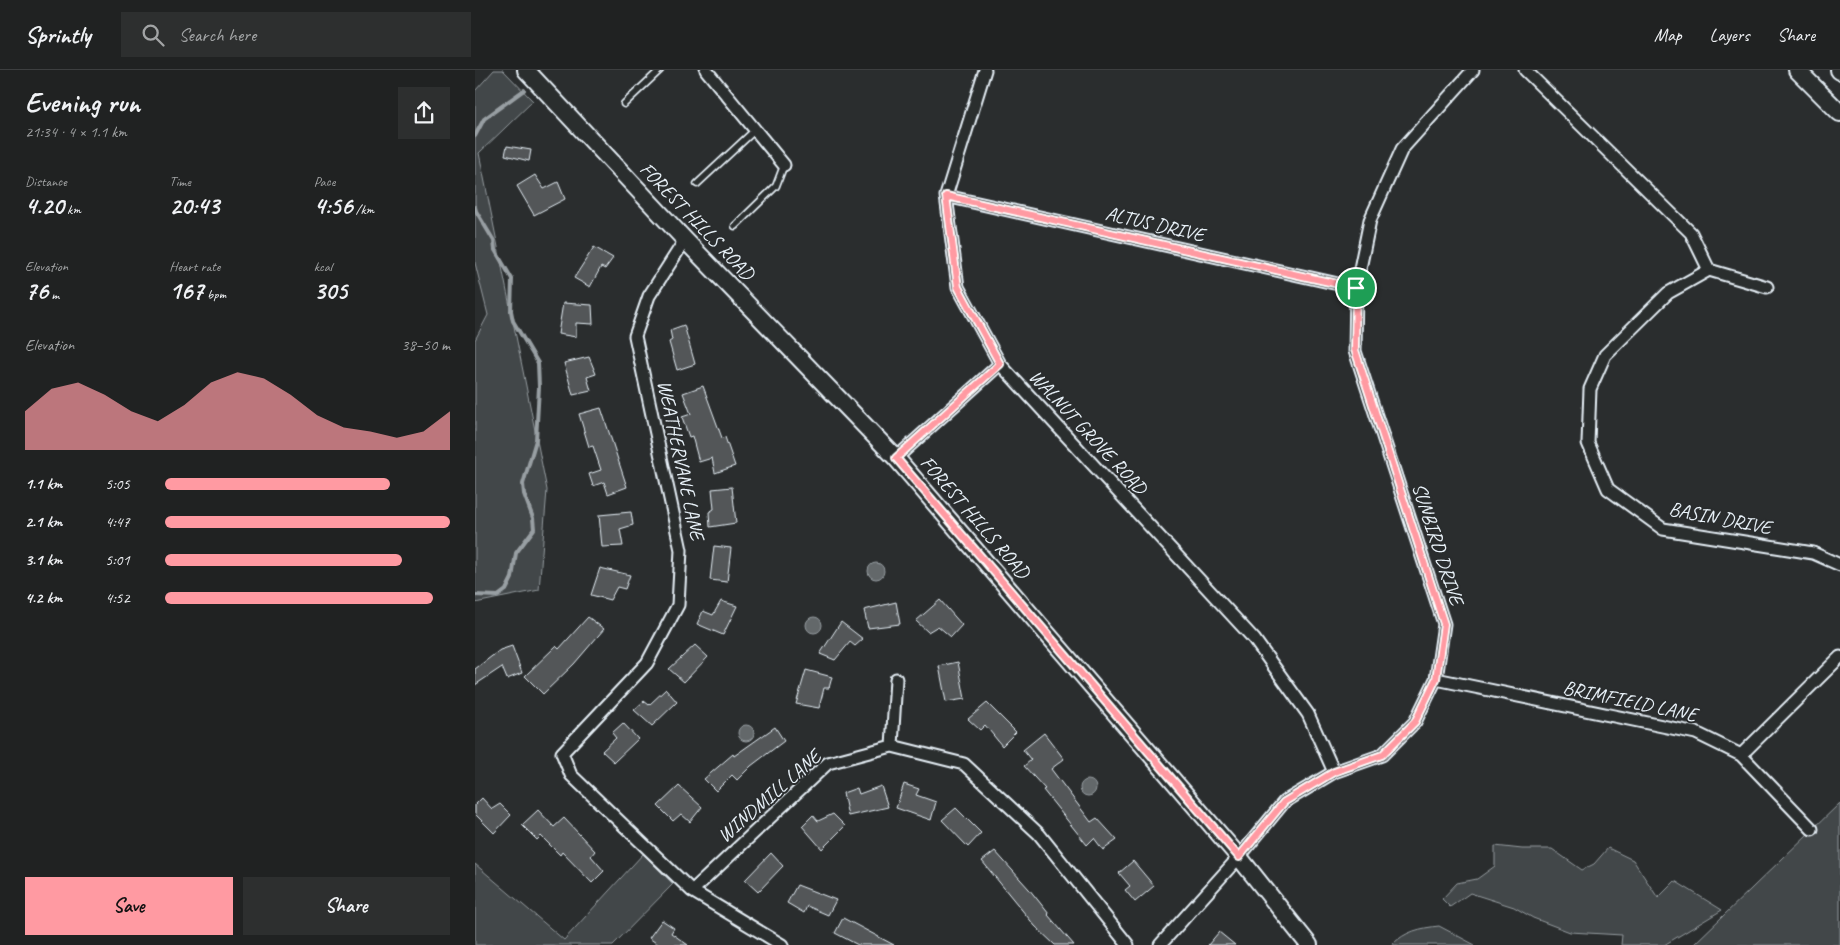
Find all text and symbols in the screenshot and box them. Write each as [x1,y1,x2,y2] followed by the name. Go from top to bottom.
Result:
[121,12,471,57] search box
[25,20,91,50] text: Sprintly
[139,21,167,49] icon: search
[179,23,256,47] text: Search here
[1654,24,1682,46] text: Map
[1710,24,1749,46] text: Layers
[1777,24,1815,46] text: Share
[25,85,140,120] text: Evening run
[398,87,450,139] button: share
[25,122,127,142] text: 21:34 · 4 × 1.1 km
[634,157,761,286] street label: FOREST HILLS ROAD
[25,173,67,190] text: Distance
[169,173,191,190] text: Time
[314,173,335,190] text: Pace
[25,190,64,222] text: 4.20
[169,190,219,222] text: 20:43
[314,190,352,222] text: 4:56
[1103,200,1209,248] street label: ALTUS DRIVE
[64,201,81,218] text: km
[352,201,374,218] text: /km
[25,258,68,275] text: Elevation
[169,258,220,275] text: Heart rate
[314,258,332,275] text: kcal
[1335,267,1377,309] pin
[1342,274,1370,302] icon: arrive
[25,275,48,307] text: 76
[169,275,204,307] text: 167
[314,275,347,307] text: 305
[48,286,59,303] text: m
[204,286,226,303] text: bpm
[25,335,74,355] text: Elevation
[401,335,450,355] text: 38–50 m
[1024,364,1154,501] street label: WALNUT GROVE ROAD
[652,378,711,544] street label: WEATHERVANE LANE
[915,450,1036,585] street label: FOREST HILLS ROAD
[25,474,62,494] text: 1.1 km
[105,474,130,494] text: 5:05
[1407,480,1470,610] street label: SUNBIRD DRIVE
[1667,496,1776,541] street label: BASIN DRIVE
[25,512,62,532] text: 2.1 km
[105,512,130,532] text: 4:47
[25,550,62,570] text: 3.1 km
[105,550,130,570] text: 5:01
[25,588,62,608] text: 4.2 km
[105,588,130,608] text: 4:52
[1561,675,1702,728] street label: BRIMFIELD LANE
[712,743,828,848] street label: WINDMILL LANE
[25,877,233,935] button: Save
[243,877,450,935] button: Share

